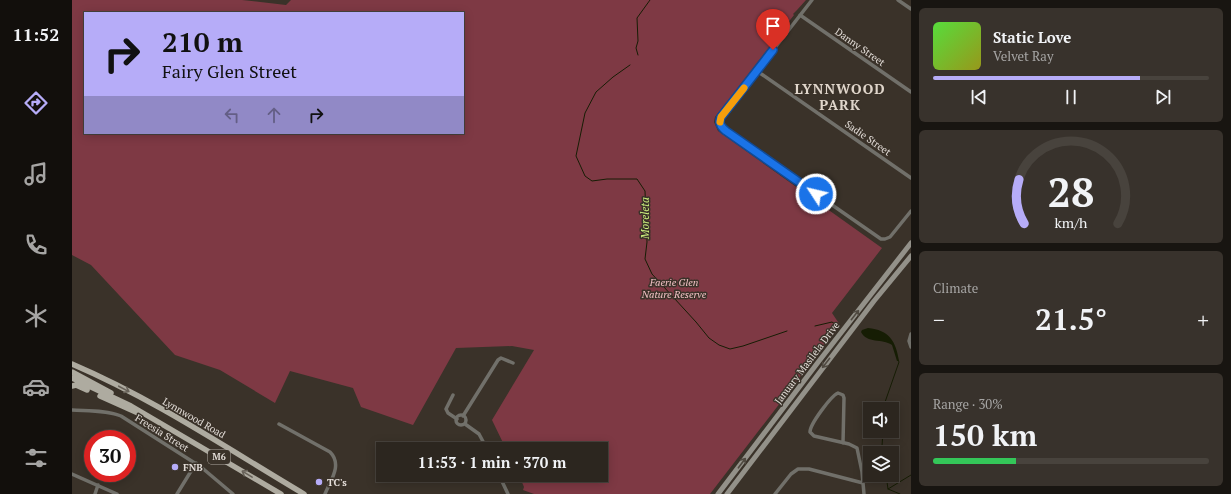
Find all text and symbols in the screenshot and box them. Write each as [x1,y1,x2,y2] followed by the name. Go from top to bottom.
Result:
[756,9,790,50] pin
[762,15,784,37] icon: arrive
[13,22,59,46] text: 11:52
[162,23,243,60] text: 210 m
[832,25,888,69] street label: Danny Street
[993,27,1071,47] text: Static Love
[96,28,148,80] icon: right
[993,47,1053,65] text: Velvet Ray
[162,59,297,83] text: Fairy Glen Street
[795,79,886,114] district label: LYNNWOOD PARK
[968,86,990,108] icon: previous
[1060,86,1082,108] icon: pause
[1152,86,1174,108] icon: next
[22,89,50,117] icon: directions
[221,104,243,126] icon: left
[263,104,285,126] icon: ahead
[305,104,327,126] icon: right
[843,117,894,159] street label: Sadie Street
[22,160,50,188] icon: music
[1047,164,1095,219] text: 28
[795,173,837,215] position arrow
[638,197,652,240] water label: Moreleta
[1055,213,1088,232] text: km/h
[22,231,50,259] icon: phone
[641,276,707,301] park label: Faerie Glen Nature Reserve
[933,279,978,297] text: Climate
[1035,299,1107,339] text: 21.5°
[22,302,50,330] icon: climate
[933,305,945,334] text: −
[1197,305,1209,334] text: +
[851,310,859,321] one-way arrow
[772,319,842,407] street label: January Masilela Drive
[822,358,831,369] one-way arrow
[22,373,50,401] icon: car
[118,386,130,394] one-way arrow
[160,395,228,441] street label: Lynnwood Road
[933,395,1003,413] text: Range · 30%
[863,402,899,482] map controls
[863,402,899,438] button: sound
[133,411,191,455] street label: Freesia Street
[933,415,1037,455] text: 150 km
[84,430,136,482] speed limit sign: 30
[22,444,50,472] icon: filters
[863,446,899,482] button: layers
[208,450,230,464] road number: M6
[418,452,566,472] text: 11:53 · 1 min · 370 m
[738,458,746,469] one-way arrow
[183,461,203,474] place label: FNB
[170,462,180,472] marker: FNB
[241,470,253,478] one-way arrow
[327,476,347,489] place label: TC's
[314,477,324,487] marker: TC's

